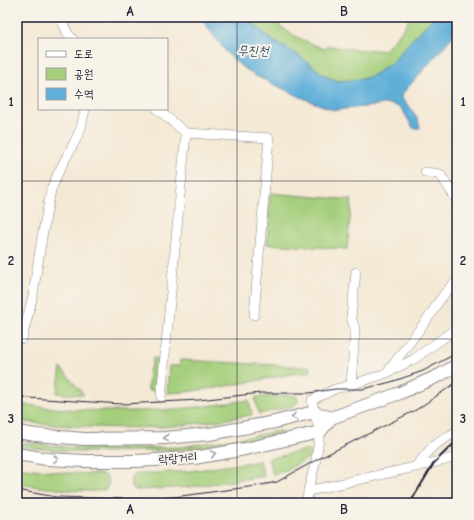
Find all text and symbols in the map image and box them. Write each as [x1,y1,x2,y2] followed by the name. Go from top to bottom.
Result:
[126,4,134,19] text: A
[340,4,348,19] text: B
[38,38,168,110] legend
[237,43,270,58] water label: 무진천
[74,47,93,61] text: 도로
[74,67,93,81] text: 공원
[74,87,94,101] text: 수역
[8,94,14,109] text: 1
[460,94,466,109] text: 1
[8,253,14,268] text: 2
[460,253,466,268] text: 2
[8,411,14,426] text: 3
[460,411,466,426] text: 3
[291,412,298,421] one-way arrow
[163,433,169,442] one-way arrow
[158,449,198,467] street label: 락랑거리
[210,450,216,459] one-way arrow
[53,455,59,464] one-way arrow
[126,502,134,517] text: A
[340,502,348,517] text: B

